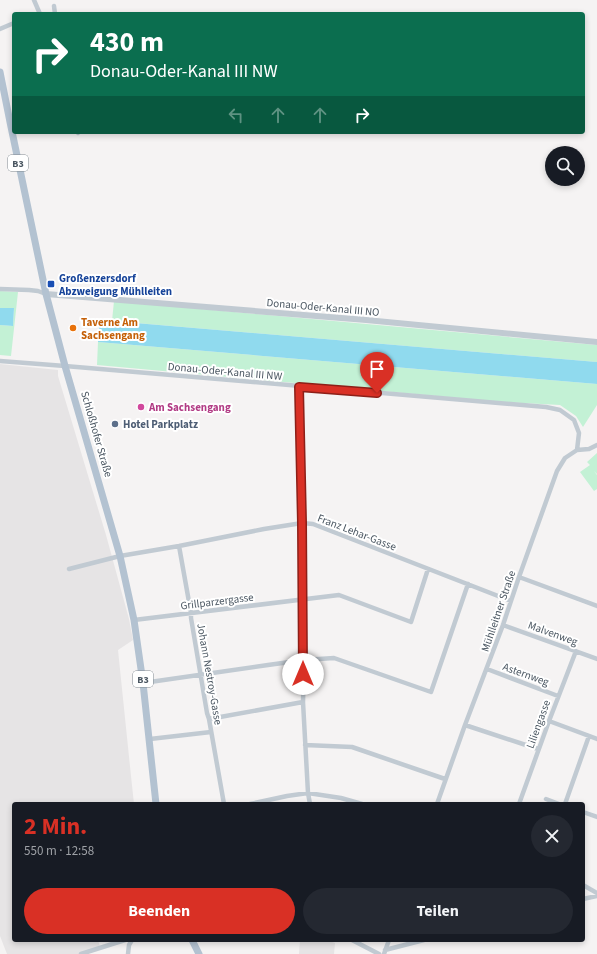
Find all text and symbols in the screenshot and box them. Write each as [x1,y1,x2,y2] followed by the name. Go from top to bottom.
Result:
[90,22,164,62] text: 430 m
[24,28,76,80] icon: right
[90,59,278,84] text: Donau-Oder-Kanal III NW
[225,104,247,126] icon: left
[267,104,289,126] icon: ahead
[309,104,331,126] icon: ahead
[351,104,373,126] icon: right
[545,146,585,186] map controls
[545,146,585,186] button: search
[8,155,28,171] road number: B3
[58,271,172,299] place label: Großenzersdorf Abzweigung Mühlleiten
[46,279,56,289] marker: Großenzersdorf Abzweigung Mühlleiten
[266,295,380,320] street label: Donau-Oder-Kanal III NO
[81,315,145,343] place label: Taverne Am Sachsengang
[68,323,78,333] marker: Taverne Am Sachsengang
[360,352,394,393] pin
[366,358,388,380] icon: arrive
[167,359,283,384] street label: Donau-Oder-Kanal III NW
[77,389,116,479] street label: Schloßhofer Straße
[148,400,231,415] place label: Am Sachsengang
[136,402,146,412] marker: Am Sachsengang
[123,417,198,432] place label: Hotel Parkplatz
[110,419,120,429] marker: Hotel Parkplatz
[315,511,399,555] street label: Franz Lehar-Gasse
[478,568,520,654] street label: Mühlleitner Straße
[180,590,255,613] street label: Grillparzergasse
[526,618,580,650] street label: Malvenweg
[193,622,226,727] street label: Johann Nestroy-Gasse
[282,653,324,695] position arrow
[501,659,551,690] street label: Asternweg
[133,671,153,687] road number: B3
[523,697,554,751] street label: Liliengasse
[24,809,87,844] text: 2 Min.
[531,815,573,857] button: close
[24,842,94,860] text: 550 m · 12:58
[24,888,295,934] button: Beenden
[303,888,573,934] button: Teilen

